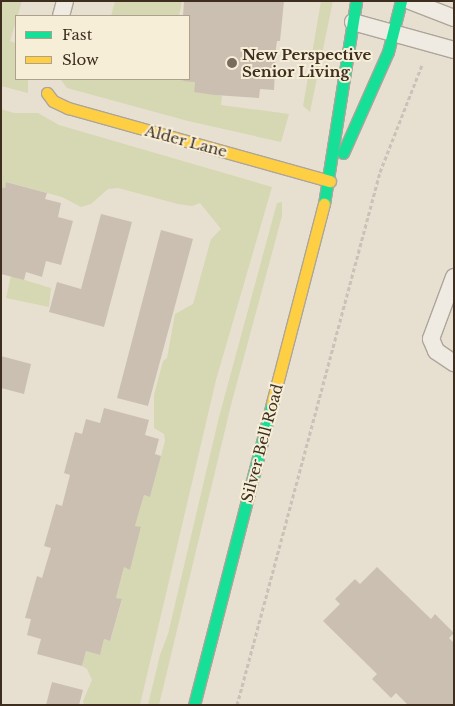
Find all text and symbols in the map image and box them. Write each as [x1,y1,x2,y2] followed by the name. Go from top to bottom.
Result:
[15,15,190,80] legend
[62,25,92,44] text: Fast
[242,45,372,80] place label: New Perspective Senior Living
[62,50,99,69] text: Slow
[226,57,238,69] marker: New Perspective Senior Living
[143,121,229,161] street label: Alder Lane
[237,381,287,505] street label: Silver Bell Road

